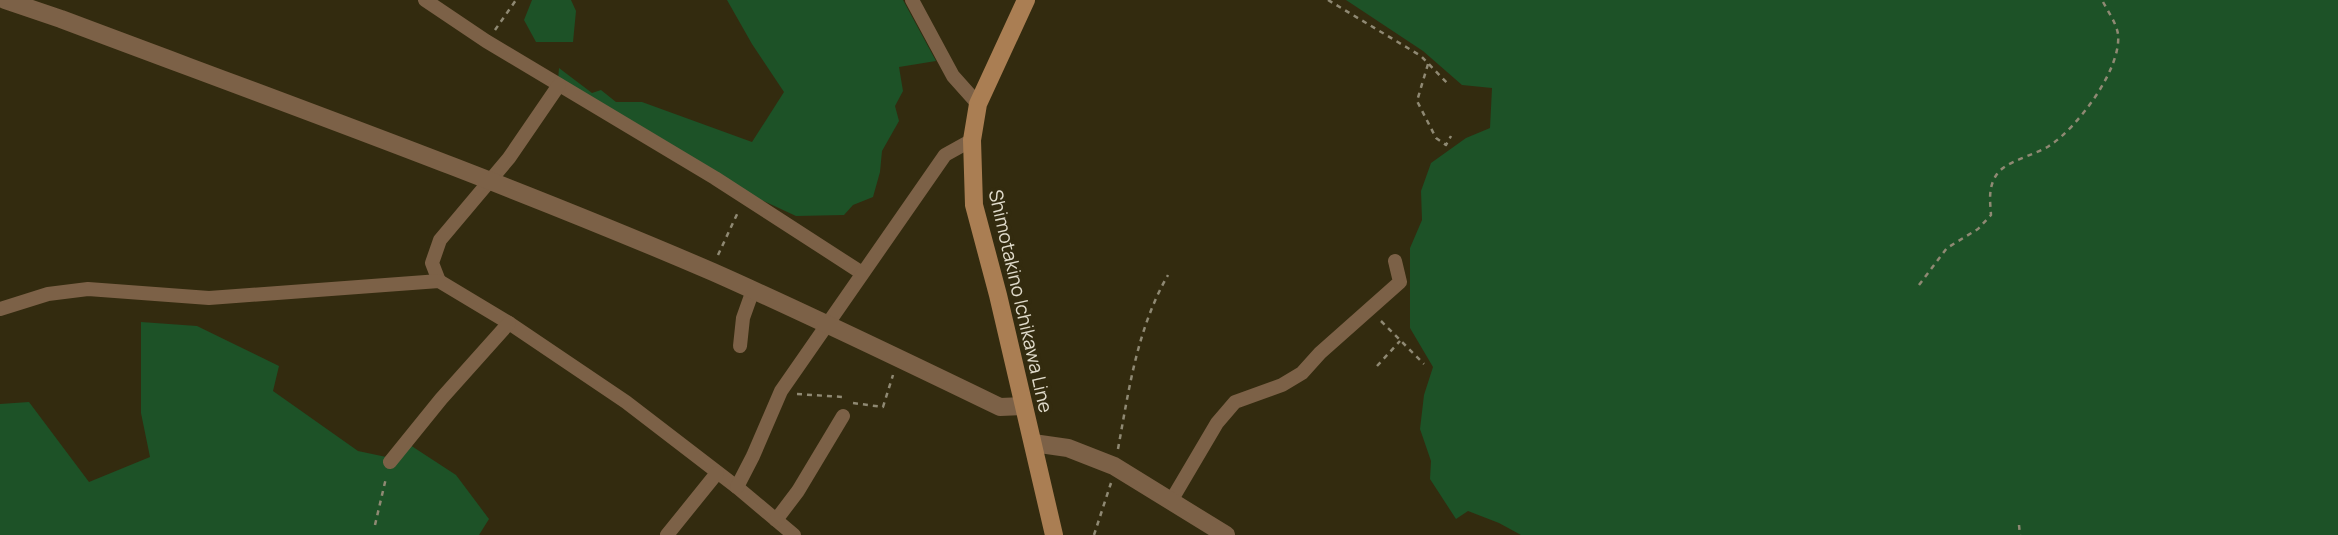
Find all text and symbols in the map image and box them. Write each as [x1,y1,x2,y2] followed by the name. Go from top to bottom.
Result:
[983,187,1059,415] street label: Shimotakino Ichikawa Line

